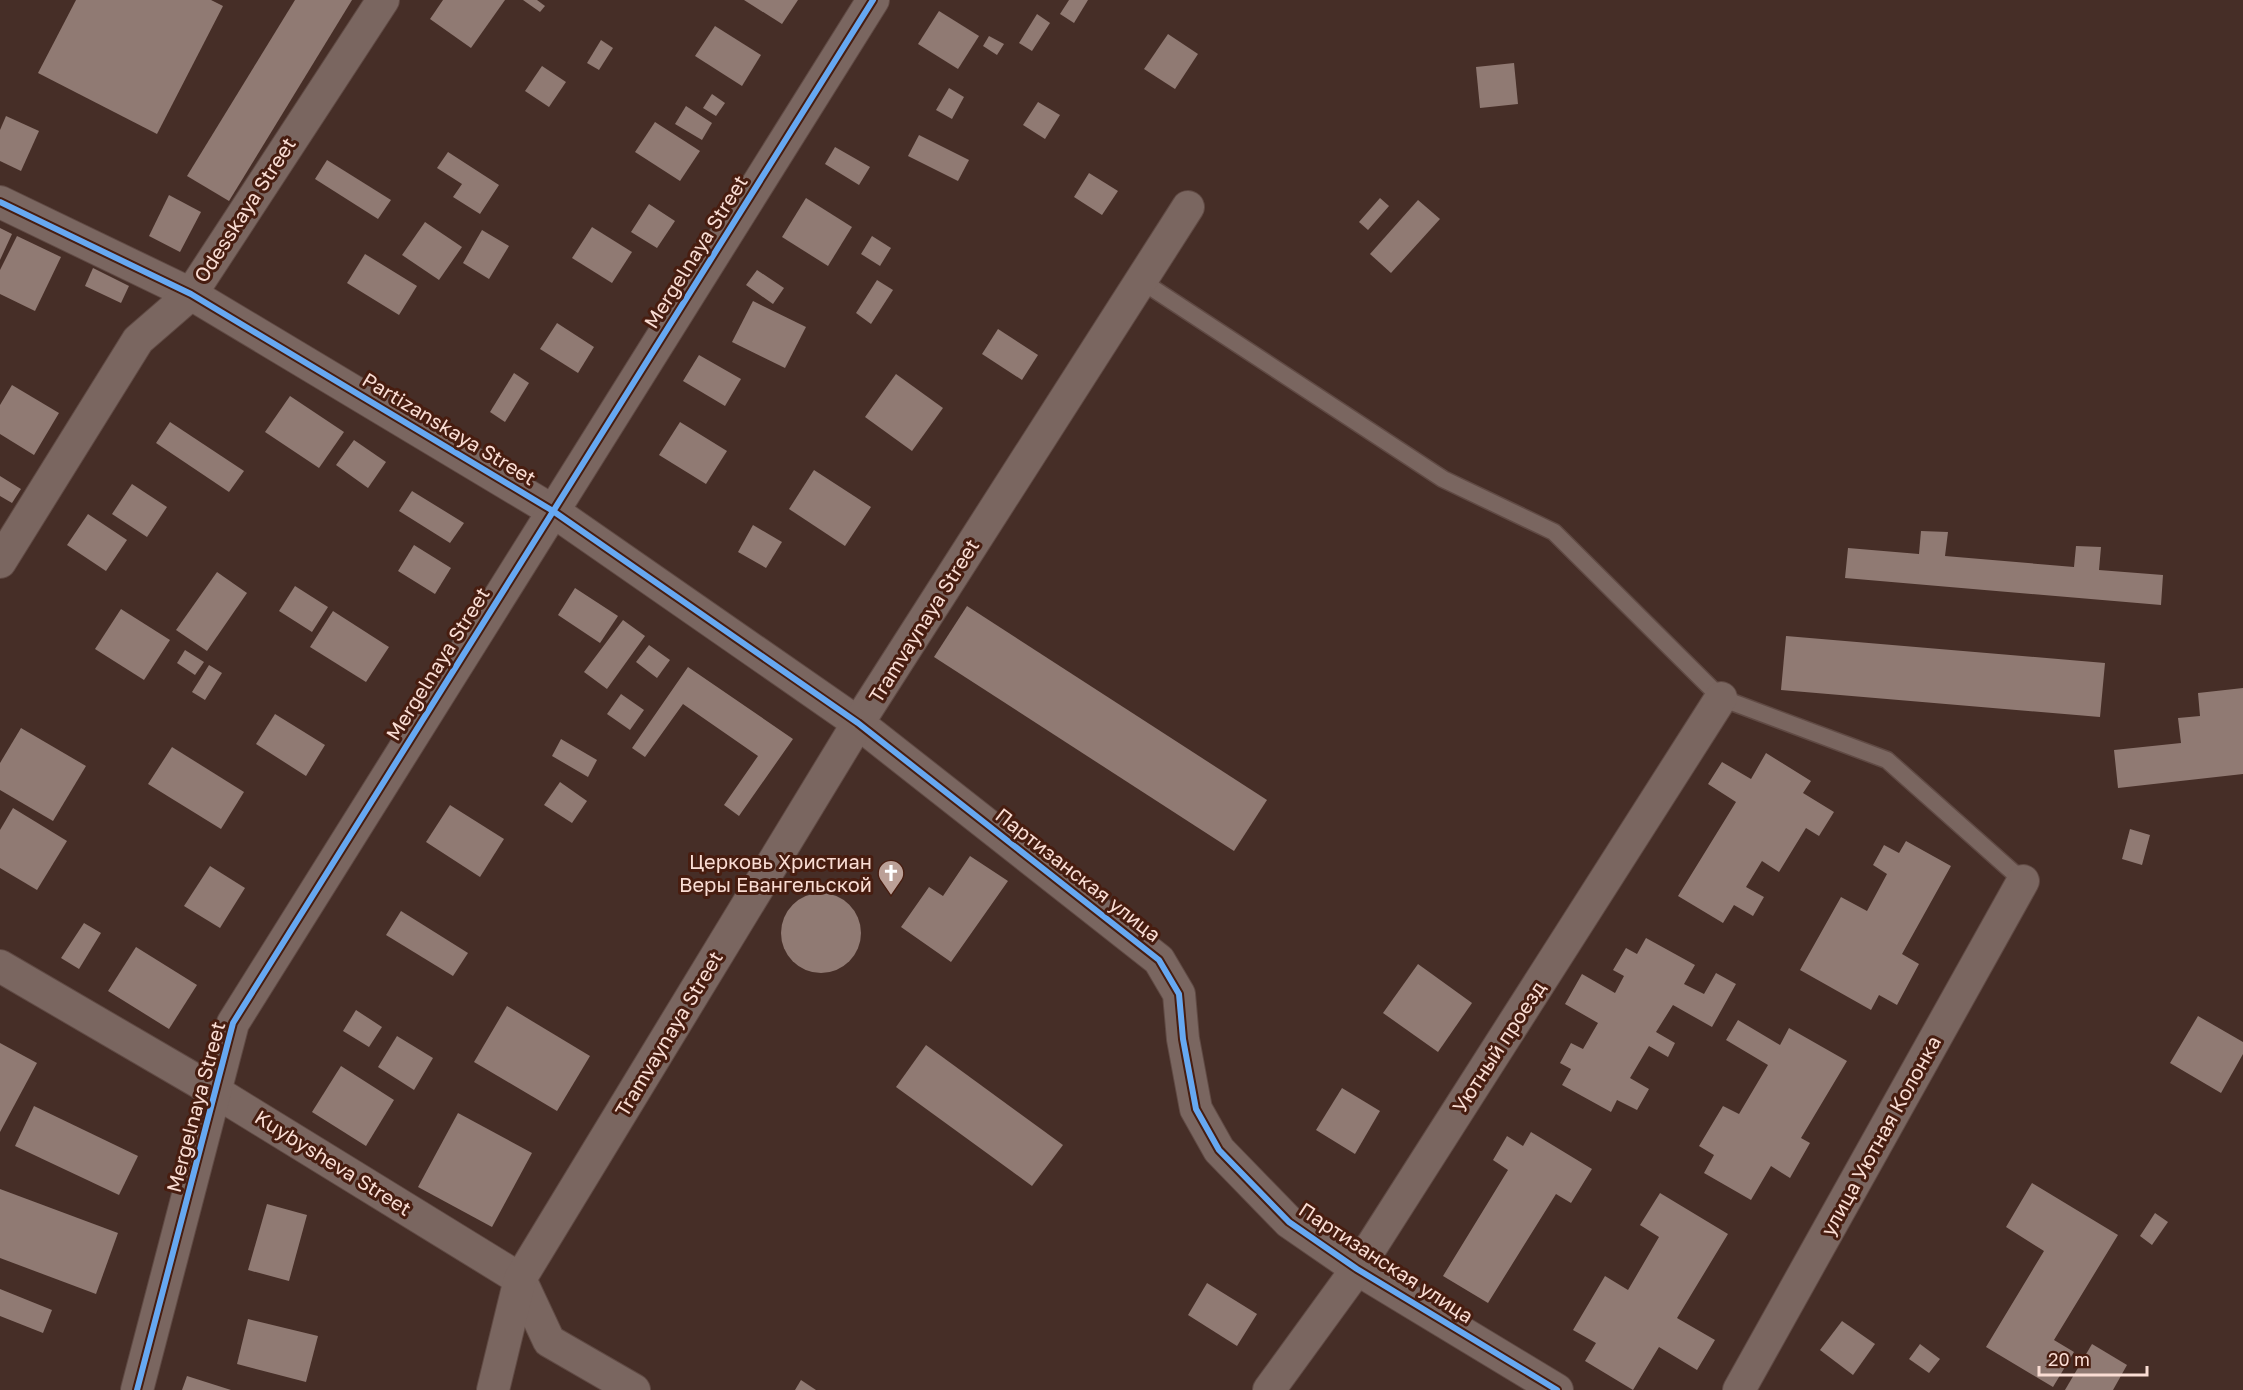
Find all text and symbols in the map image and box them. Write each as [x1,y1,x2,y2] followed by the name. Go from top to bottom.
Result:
[188,132,300,286] street label: Odesskaya Street
[638,170,752,332] street label: Mergelnaya Street
[358,367,541,489] street label: Partizanskaya Street
[863,534,983,707] street label: Tramvaynaya Street
[380,582,494,744] street label: Mergelnaya Street
[991,802,1166,946] street label: Партизанская улица
[679,849,872,896] place label: Церковь Христиан Веры Евангельской
[876,858,906,896] church icon: Церковь Христиан Веры Евангельской
[609,946,727,1121] street label: Tramvaynaya Street
[1447,976,1550,1117] street label: Уютный проезд
[161,1019,229,1195] street label: Mergelnaya Street
[1815,1031,1945,1240] street label: улица Уютная Колонка
[251,1104,416,1220] street label: Kuybysheva Street
[1295,1197,1478,1327] street label: Партизанская улица
[2039,1339,2147,1377] scale bar
[2048,1348,2090,1370] text: 20 m

